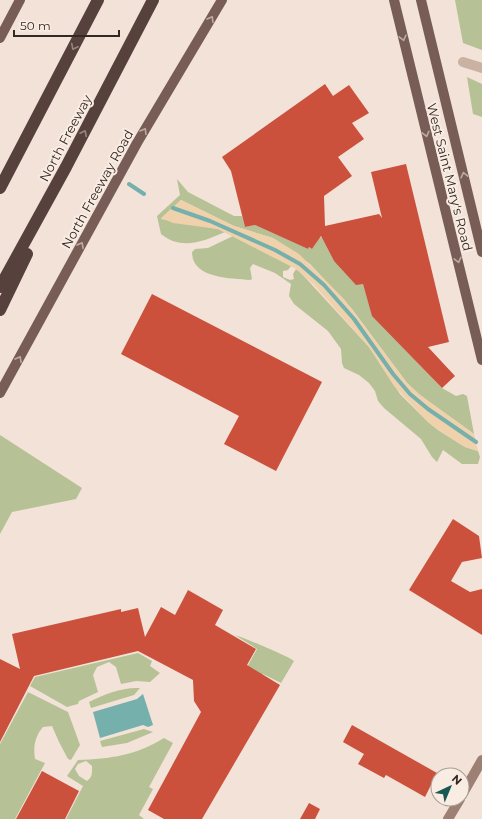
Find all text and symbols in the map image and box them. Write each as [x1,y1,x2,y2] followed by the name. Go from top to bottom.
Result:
[14,12,119,38] scale bar
[206,16,213,23] one-way arrow
[20,18,51,33] text: 50 m
[398,34,407,41] one-way arrow
[71,43,79,50] one-way arrow
[35,91,95,184] street label: North Freeway
[424,101,476,253] street label: West Saint Mary's Road
[58,127,136,251] street label: North Freeway Road
[139,128,146,135] one-way arrow
[79,129,87,137] one-way arrow
[421,130,430,137] one-way arrow
[460,172,468,178] one-way arrow
[76,241,84,249] one-way arrow
[453,257,461,264] one-way arrow
[14,355,21,363] one-way arrow
[430,767,470,807] north arrow
[449,772,465,788] text: N

